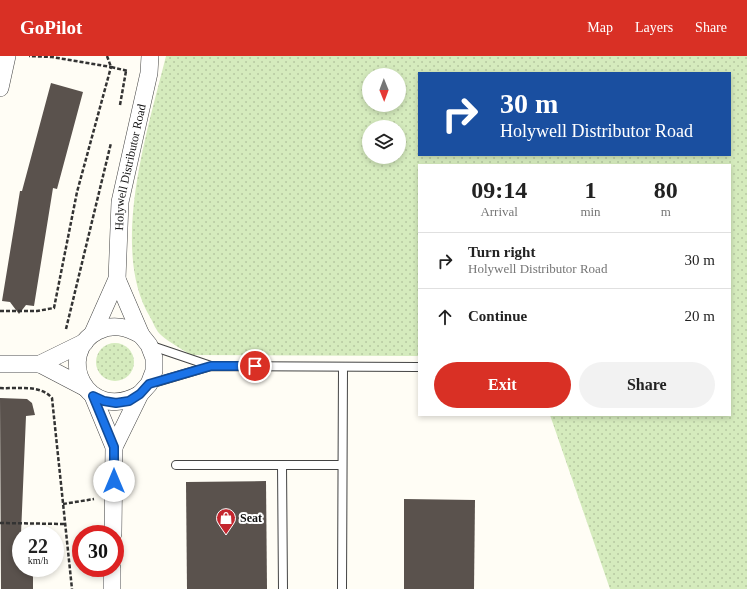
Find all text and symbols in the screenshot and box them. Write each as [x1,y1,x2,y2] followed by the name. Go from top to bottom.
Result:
[20,17,82,38] text: GoPilot
[587,20,613,35] text: Map
[635,20,673,35] text: Layers
[695,20,727,35] text: Share
[362,68,406,112] north arrow
[362,68,406,164] map controls
[434,88,486,140] icon: right
[500,88,558,119] text: 30 m
[112,103,149,231] street label: Holywell Distributor Road
[362,120,406,164] button: layers
[500,121,693,141] text: Holywell Distributor Road
[471,177,527,203] text: 09:14
[584,177,596,203] text: 1
[654,177,678,203] text: 80
[480,204,518,219] text: Arrival
[580,204,601,219] text: min
[661,204,671,219] text: m
[468,244,535,260] text: Turn right
[434,250,456,272] icon: right
[685,252,715,268] text: 30 m
[468,261,607,276] text: Holywell Distributor Road
[434,306,456,328] icon: ahead
[468,308,527,324] text: Continue
[685,308,715,324] text: 20 m
[238,349,272,383] pin
[244,355,266,377] icon: arrive
[434,362,571,408] button: Exit
[579,362,715,408] button: Share
[93,460,135,502] position arrow
[215,507,237,535] shop icon: Seat
[240,511,262,525] place label: Seat
[72,525,124,577] speed limit sign: 30
[28,535,48,557] text: 22
[28,555,48,566] text: km/h

